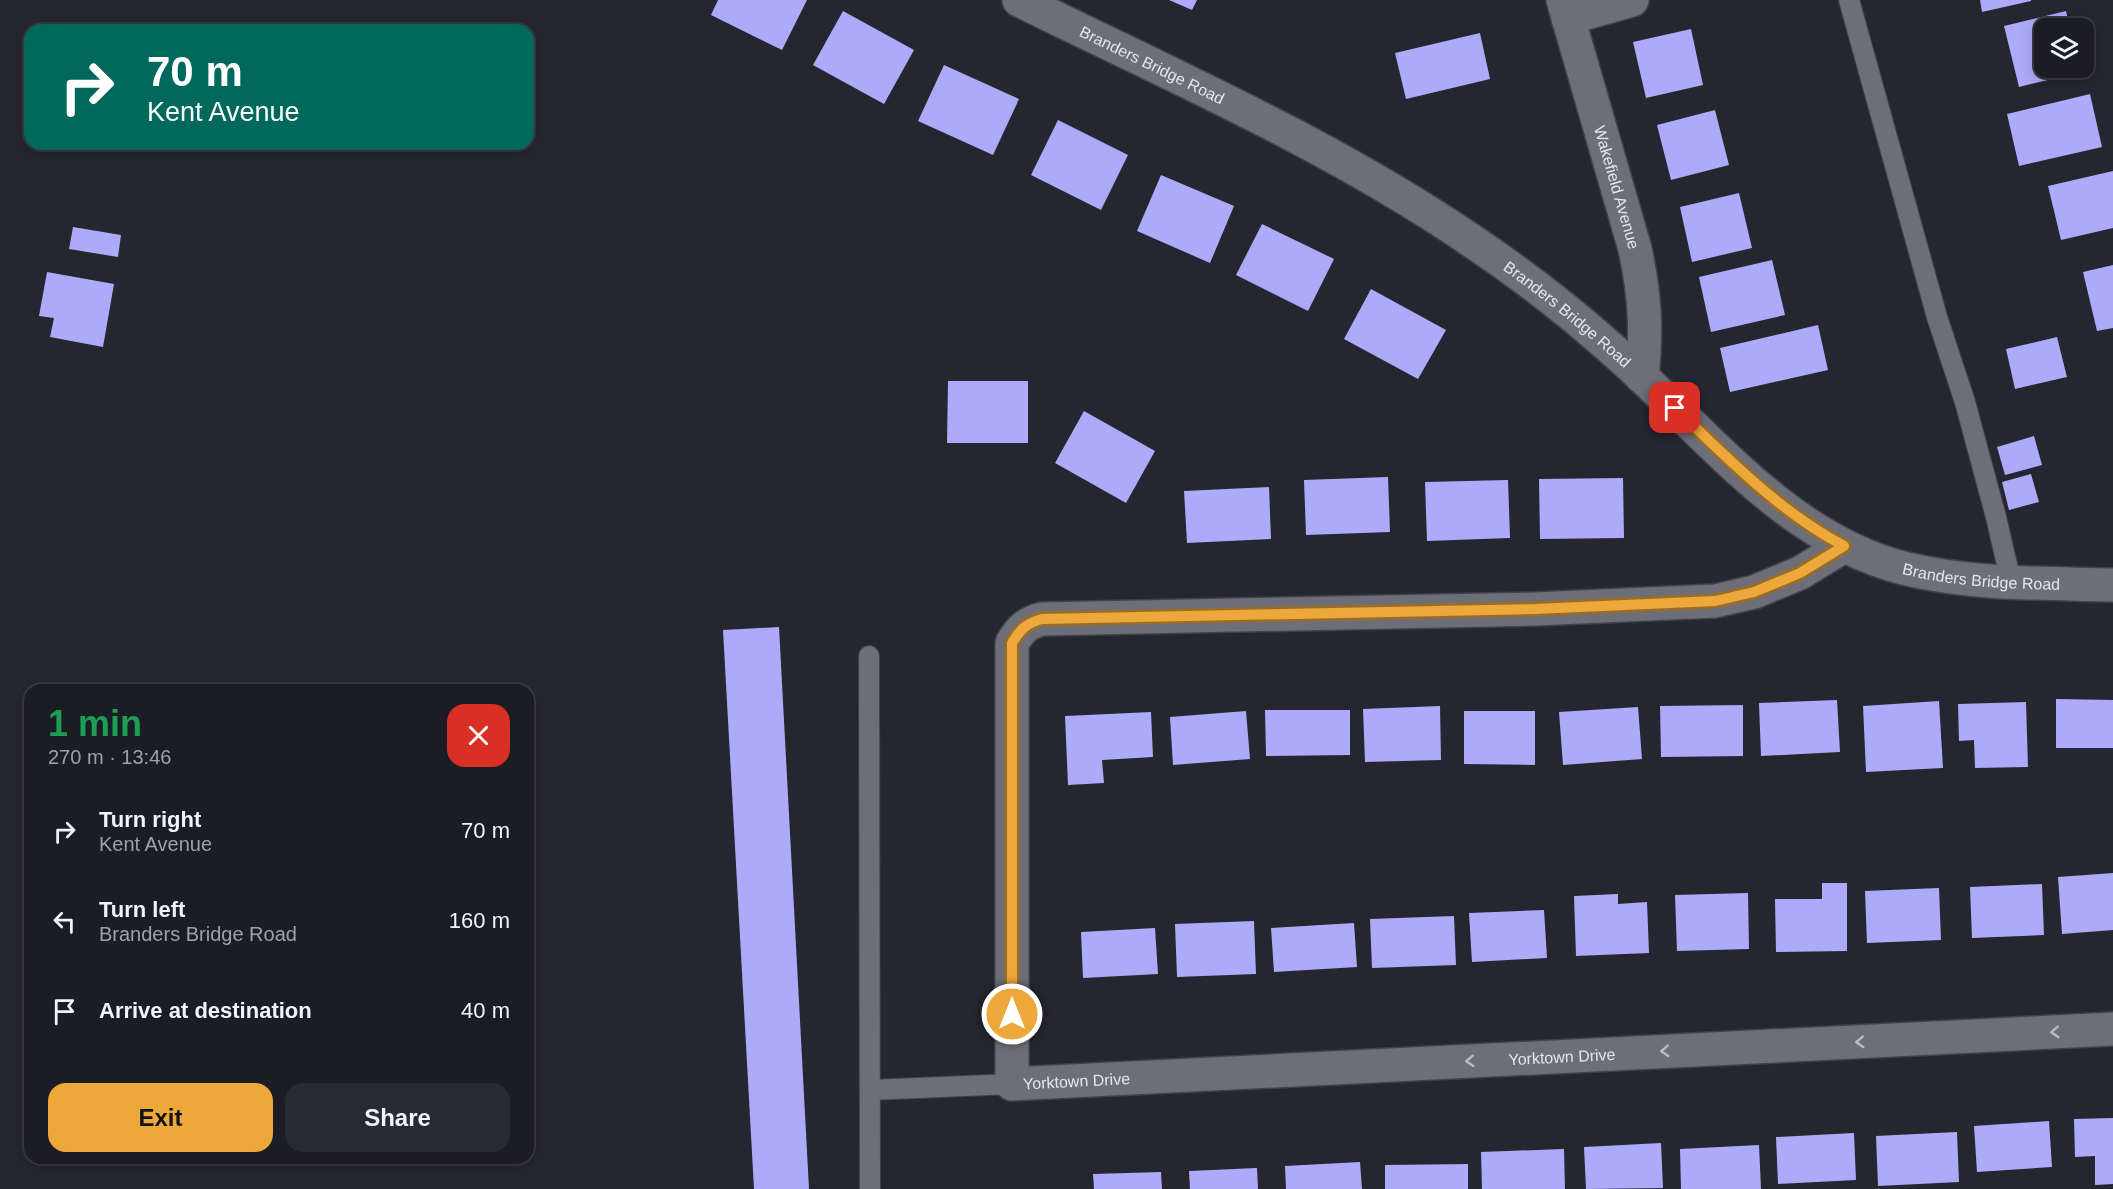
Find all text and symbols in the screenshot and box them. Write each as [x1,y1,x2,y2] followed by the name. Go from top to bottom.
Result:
[2034,18,2094,78] map controls
[2034,18,2094,78] button: layers
[1077,22,1227,107] street label: Branders Bridge Road
[48,48,126,126] icon: right
[147,48,243,95] text: 70 m
[147,97,300,127] text: Kent Avenue
[1591,124,1643,251] street label: Wakefield Avenue
[1501,258,1634,370] street label: Branders Bridge Road
[1649,382,1700,433] pin
[1658,391,1691,424] icon: arrive
[1901,560,2060,592] street label: Branders Bridge Road
[48,703,142,744] text: 1 min
[447,704,510,767] button: close
[48,746,171,768] text: 270 m · 13:46
[99,807,201,832] text: Turn right
[48,815,81,848] icon: right
[461,818,510,843] text: 70 m
[99,833,212,855] text: Kent Avenue
[99,897,185,922] text: Turn left
[48,905,81,938] icon: left
[449,908,510,933] text: 160 m
[99,923,297,945] text: Branders Bridge Road
[980,982,1044,1046] position arrow
[48,995,81,1028] icon: arrive
[99,998,312,1023] text: Arrive at destination
[461,998,510,1023] text: 40 m
[2050,1026,2059,1039] one-way arrow
[1855,1035,1864,1048] one-way arrow
[1508,1045,1616,1068] street label: Yorktown Drive
[1661,1045,1670,1058] one-way arrow
[1466,1054,1475,1067] one-way arrow
[1023,1070,1131,1092] street label: Yorktown Drive
[48,1083,273,1152] button: Exit
[285,1083,510,1152] button: Share

